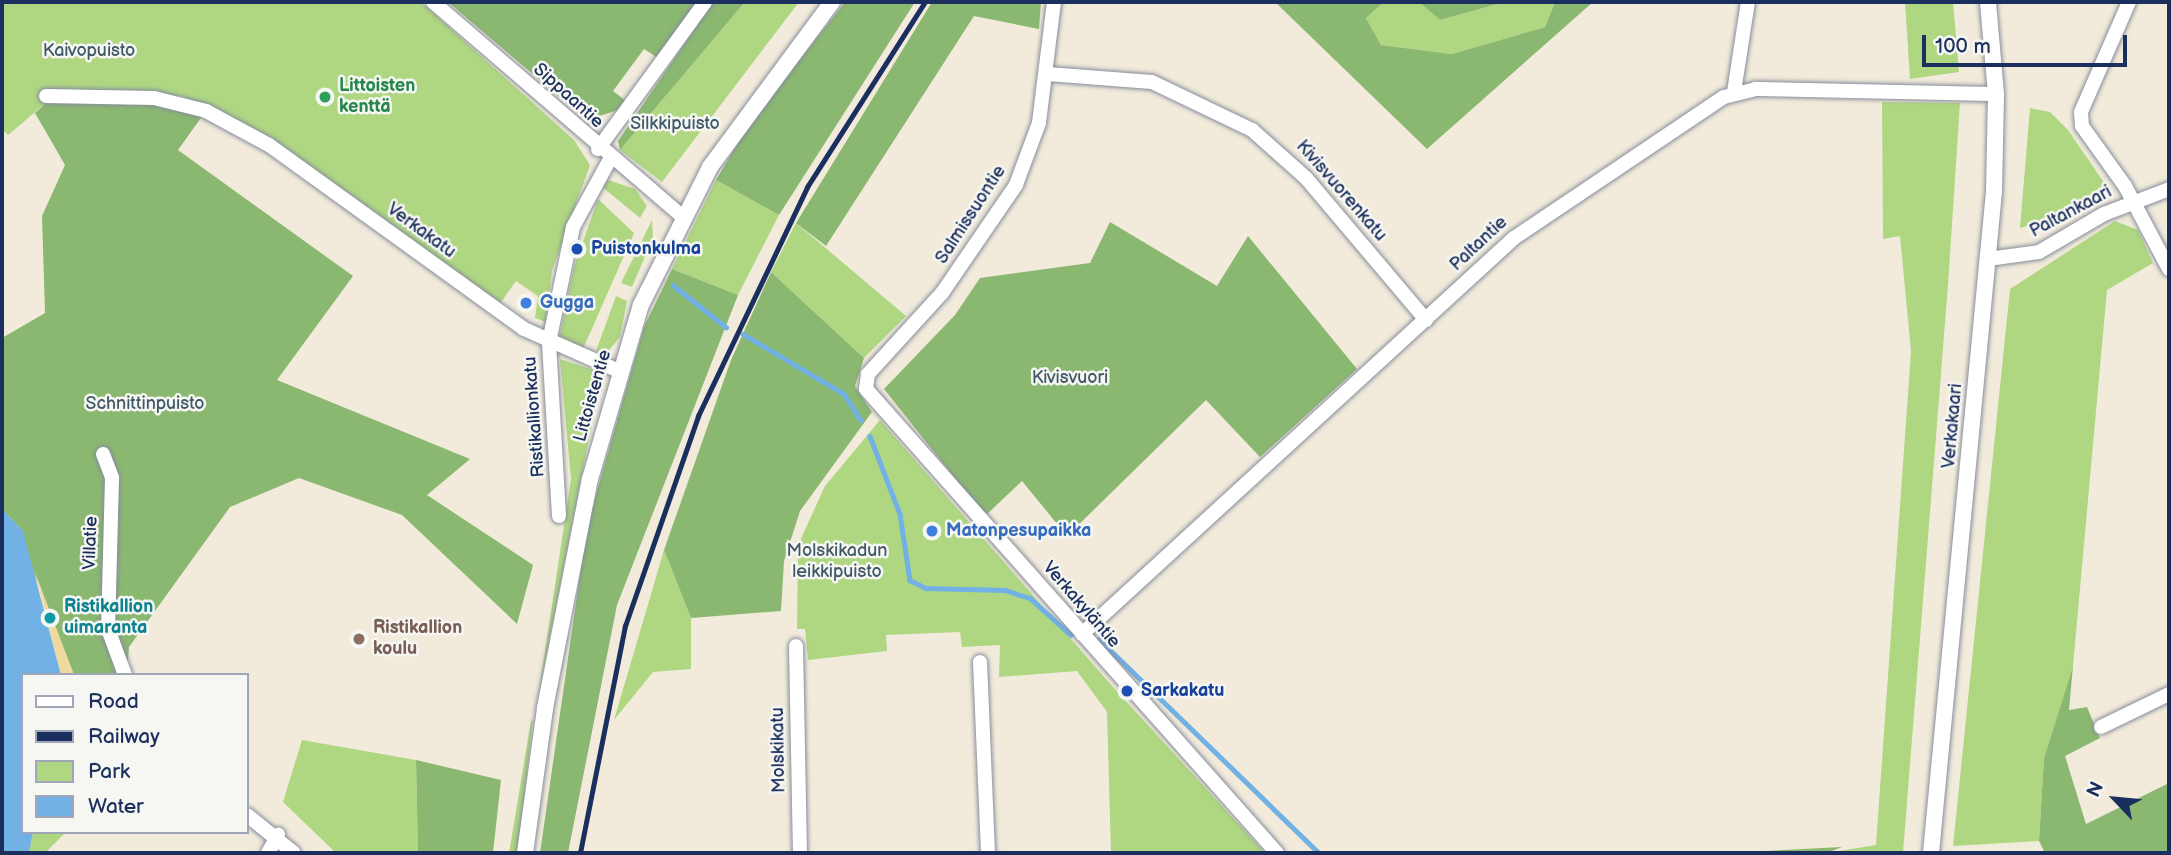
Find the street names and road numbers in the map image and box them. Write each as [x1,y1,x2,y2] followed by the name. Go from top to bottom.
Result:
[528,59,608,133] street label: Sippaantie
[1291,136,1391,246] street label: Kivisvuorenkatu
[931,162,1011,268] street label: Salmissuontie
[2026,181,2116,243] street label: Paltankaari
[382,199,460,263] street label: Verkakatu
[1446,212,1512,276] street label: Paltantie
[570,348,616,444] street label: Littoistentie
[520,356,550,478] street label: Ristikallionkatu
[1939,383,1967,469] street label: Verkakaari
[79,516,103,570] street label: Villatie
[1038,557,1124,653] street label: Verkakyläntie
[767,707,791,793] street label: Molskikatu

